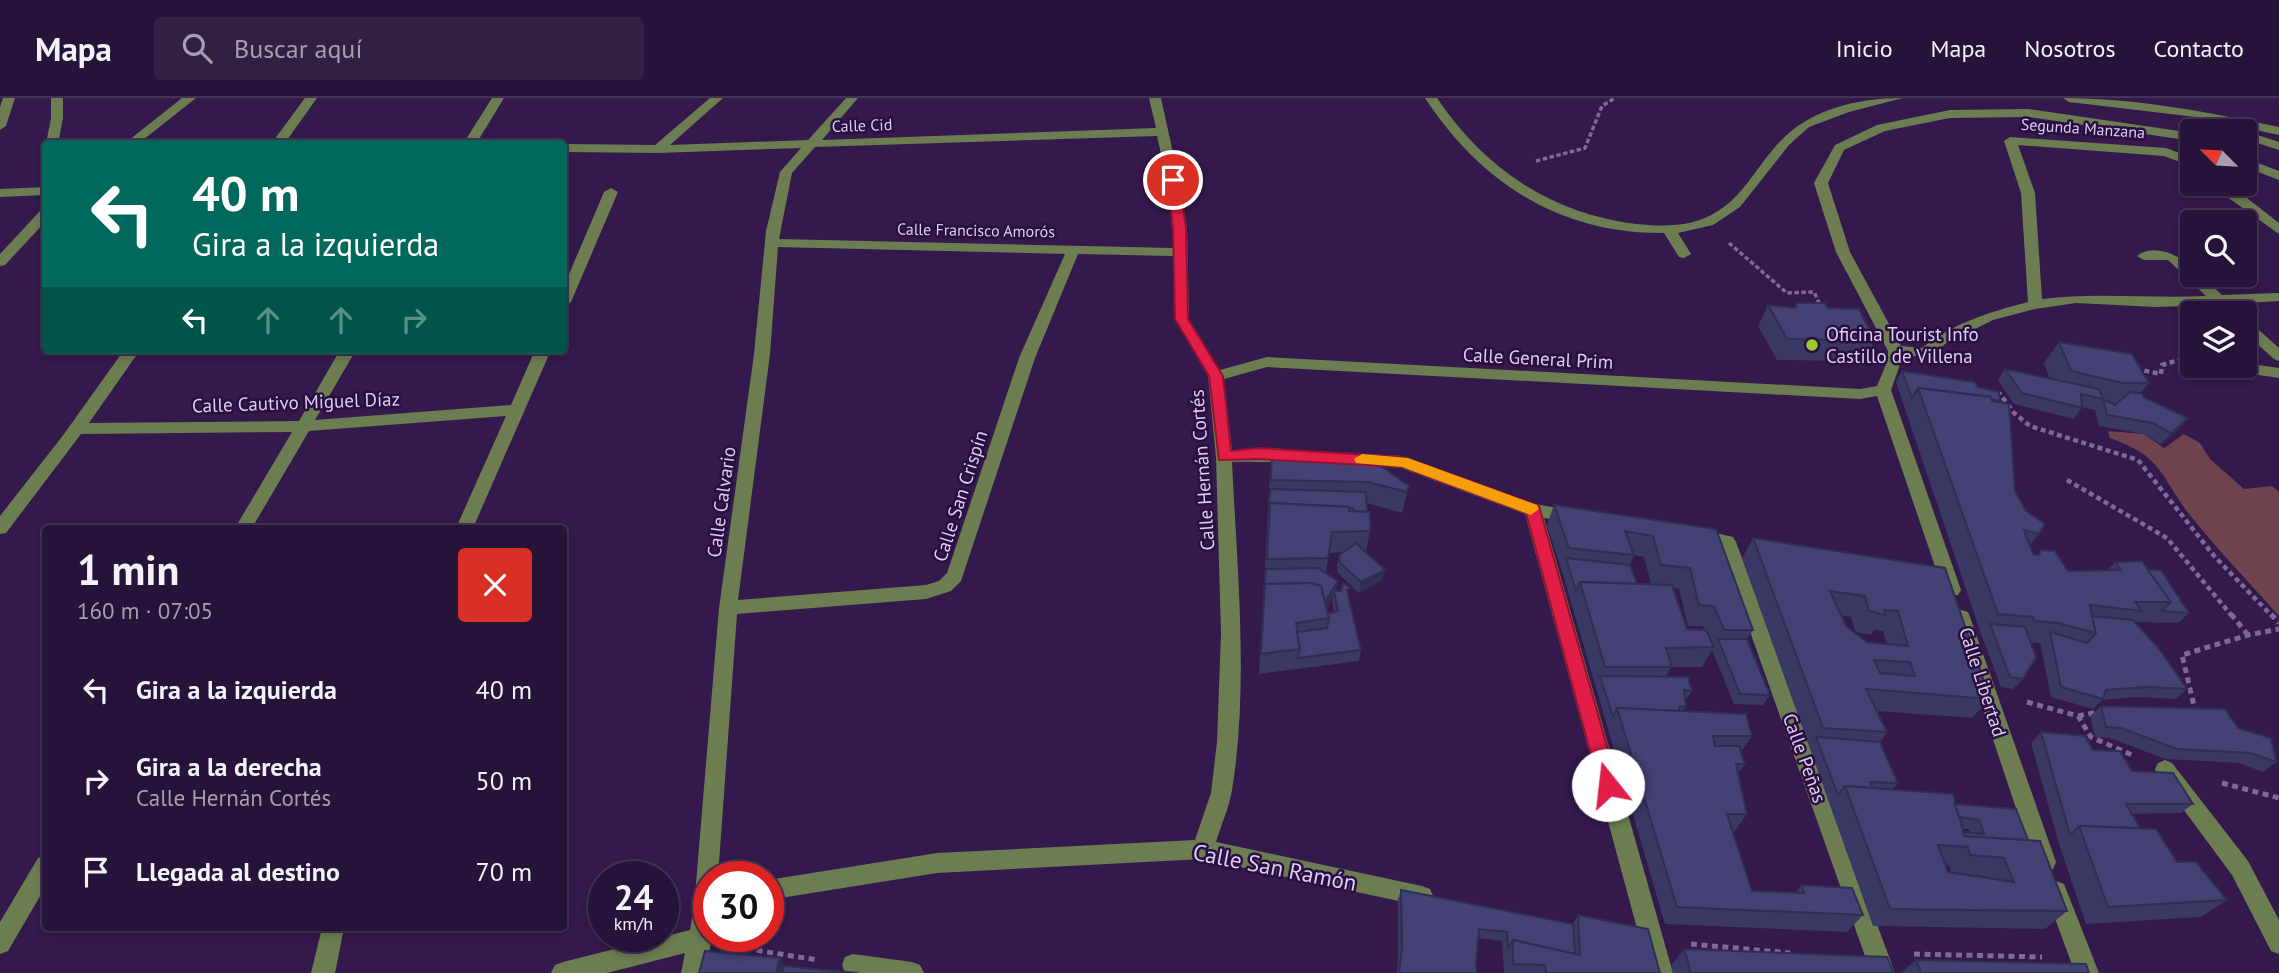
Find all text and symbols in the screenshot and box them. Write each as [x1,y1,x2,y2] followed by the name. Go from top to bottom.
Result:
[154,17,644,80] search box
[35,27,112,70] text: Mapa
[178,29,216,67] icon: search
[234,32,362,65] text: Buscar aquí
[1836,33,1893,64] text: Inicio
[1931,33,1986,64] text: Mapa
[2024,33,2116,64] text: Nosotros
[2154,33,2244,64] text: Contacto
[831,114,893,136] street label: Calle Cid
[2020,114,2146,142] street label: Segunda Manzana
[2180,119,2258,196] north arrow
[2180,119,2257,378] map controls
[1143,150,1203,210] pin
[192,161,299,225] text: 40 m
[1154,161,1192,199] icon: arrive
[77,168,168,259] icon: left
[2180,210,2257,287] button: search
[897,219,1055,241] street label: Calle Francisco Amorós
[192,223,439,265] text: Gira a la izquierda
[176,301,214,339] icon: left
[249,301,287,339] icon: ahead
[322,301,360,339] icon: ahead
[395,301,433,339] icon: right
[2180,301,2257,378] button: layers
[1826,322,1979,368] place label: Oficina Tourist Info Castillo de Villena
[1804,337,1820,353] marker: Oficina Tourist Info Castillo de Villena
[1462,342,1614,374] street label: Calle General Prim
[192,386,400,418] street label: Calle Cautivo Miguel Díaz
[1184,389,1220,551] street label: Calle Hernán Cortés
[927,427,993,565] street label: Calle San Crispín
[701,445,741,559] street label: Calle Calvario
[77,542,179,597] text: 1 min
[458,548,532,622] button: close
[77,596,213,625] text: 160 m · 07:05
[1954,624,2012,740] street label: Calle Libertad
[77,671,115,709] icon: left
[136,673,337,706] text: Gira a la izquierda
[476,673,532,706] text: 40 m
[1778,710,1832,806] street label: Calle Peñas
[1571,748,1645,822] position arrow
[136,750,322,783] text: Gira a la derecha
[77,762,115,800] icon: right
[476,764,532,797] text: 50 m
[136,783,331,812] text: Calle Hernán Cortés
[1191,837,1359,897] street label: Calle San Ramón
[77,853,115,891] icon: arrive
[136,855,340,888] text: Llegada al destino
[476,855,532,888] text: 70 m
[693,861,784,952] speed limit sign: 30
[614,874,653,920] text: 24
[614,912,653,935] text: km/h

